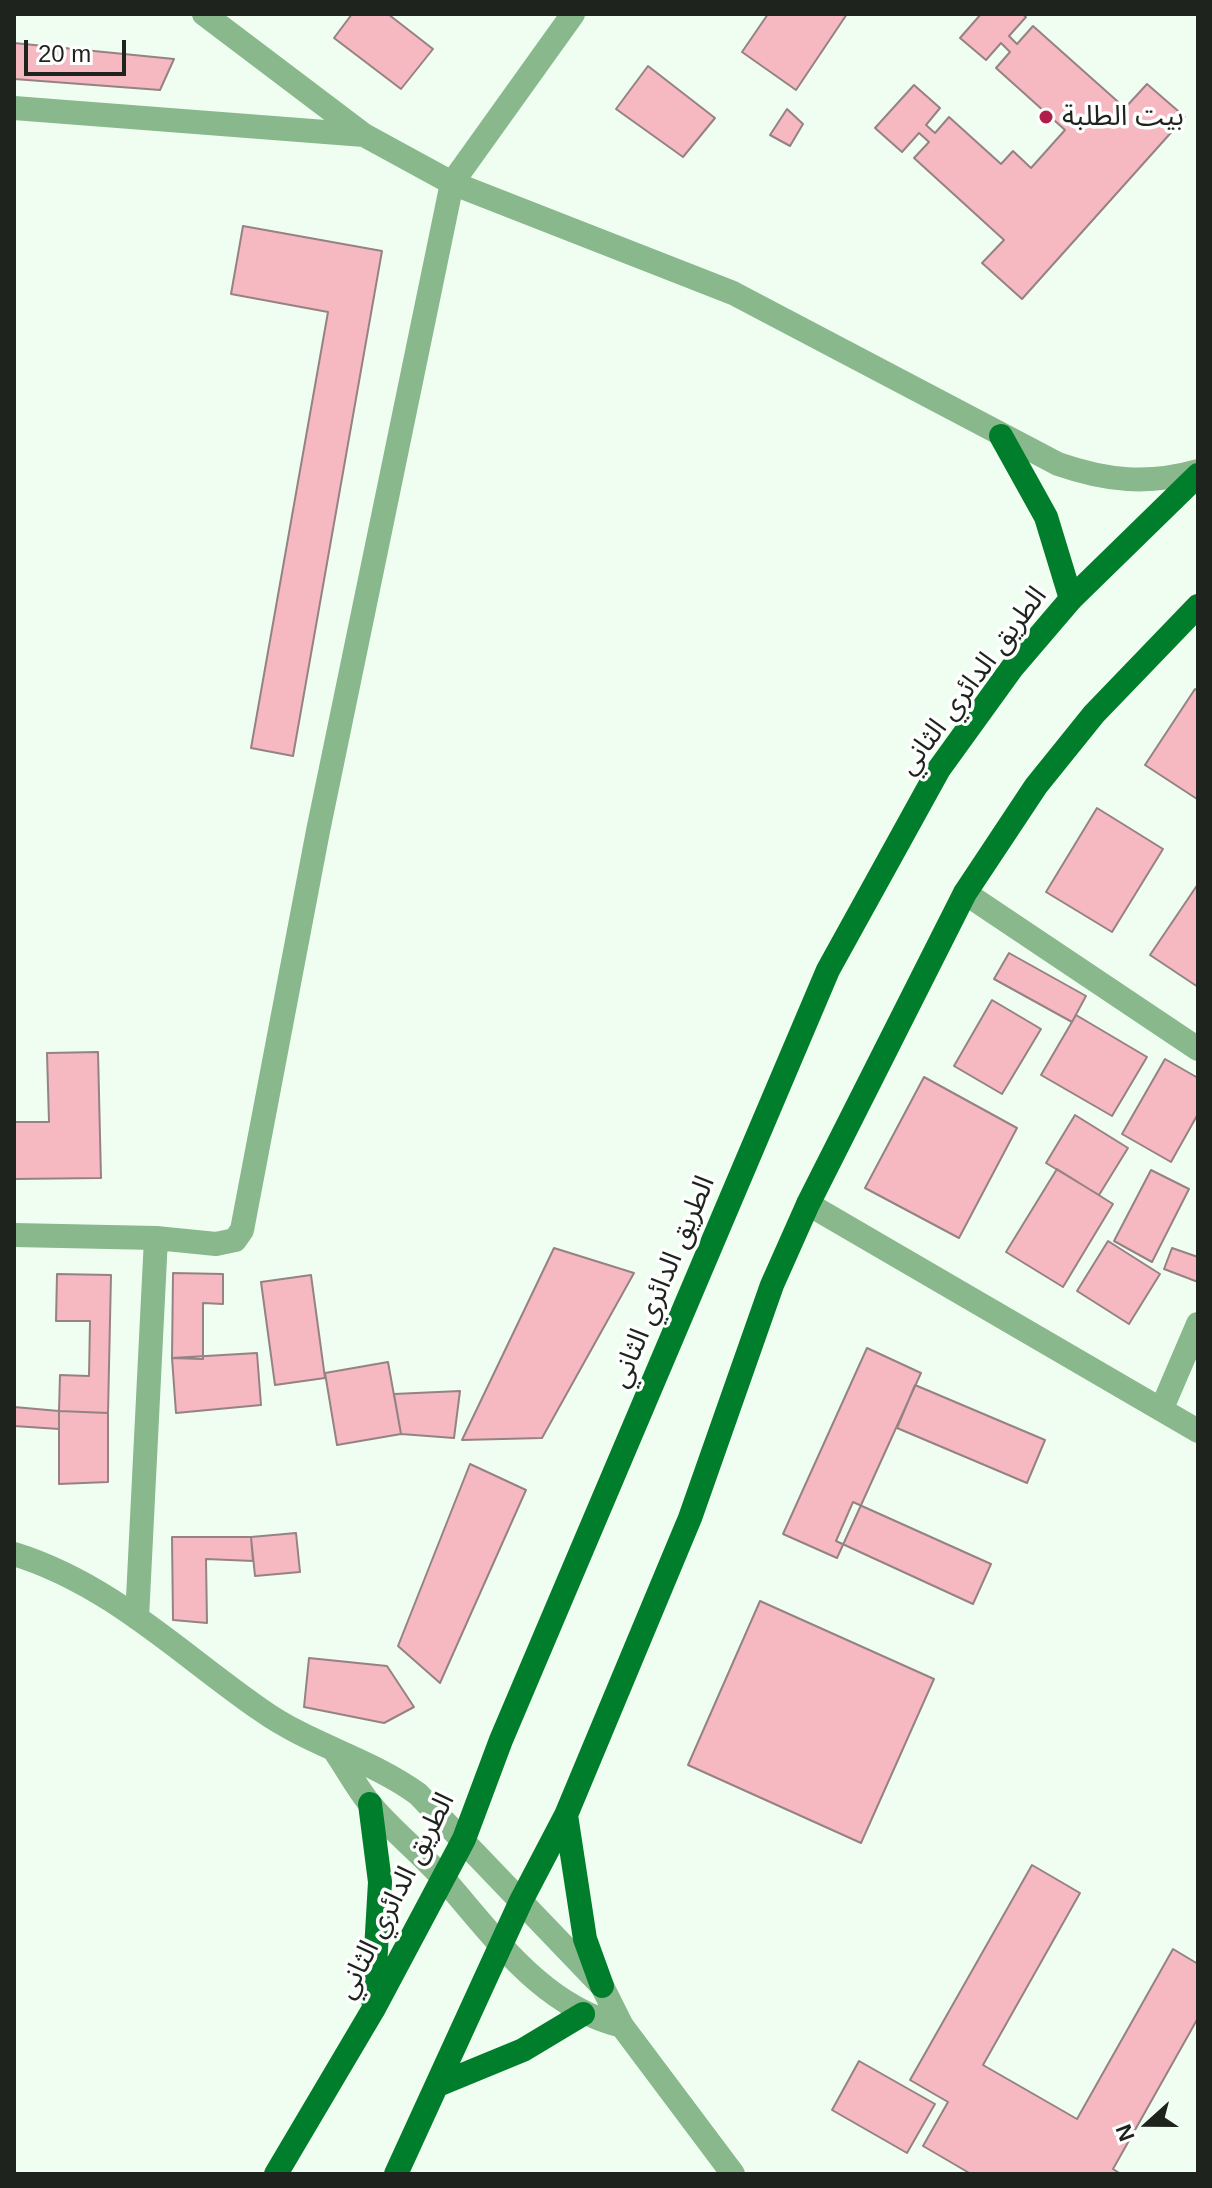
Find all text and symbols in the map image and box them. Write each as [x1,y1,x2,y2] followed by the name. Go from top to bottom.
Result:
[28,24,130,74] scale bar
[38,40,91,67] text: 20 m
[1062,100,1184,134] place label: بيت الطلبة
[1037,108,1055,126] marker: بيت الطلبة
[891,580,1055,782] street label: الطريق الدائري الثاني
[603,1171,723,1393] street label: الطريق الدائري الثاني
[330,1787,462,2005] street label: الطريق الدائري الثاني
[1108,2084,1188,2164] north arrow
[1111,2121,1140,2145] text: N

